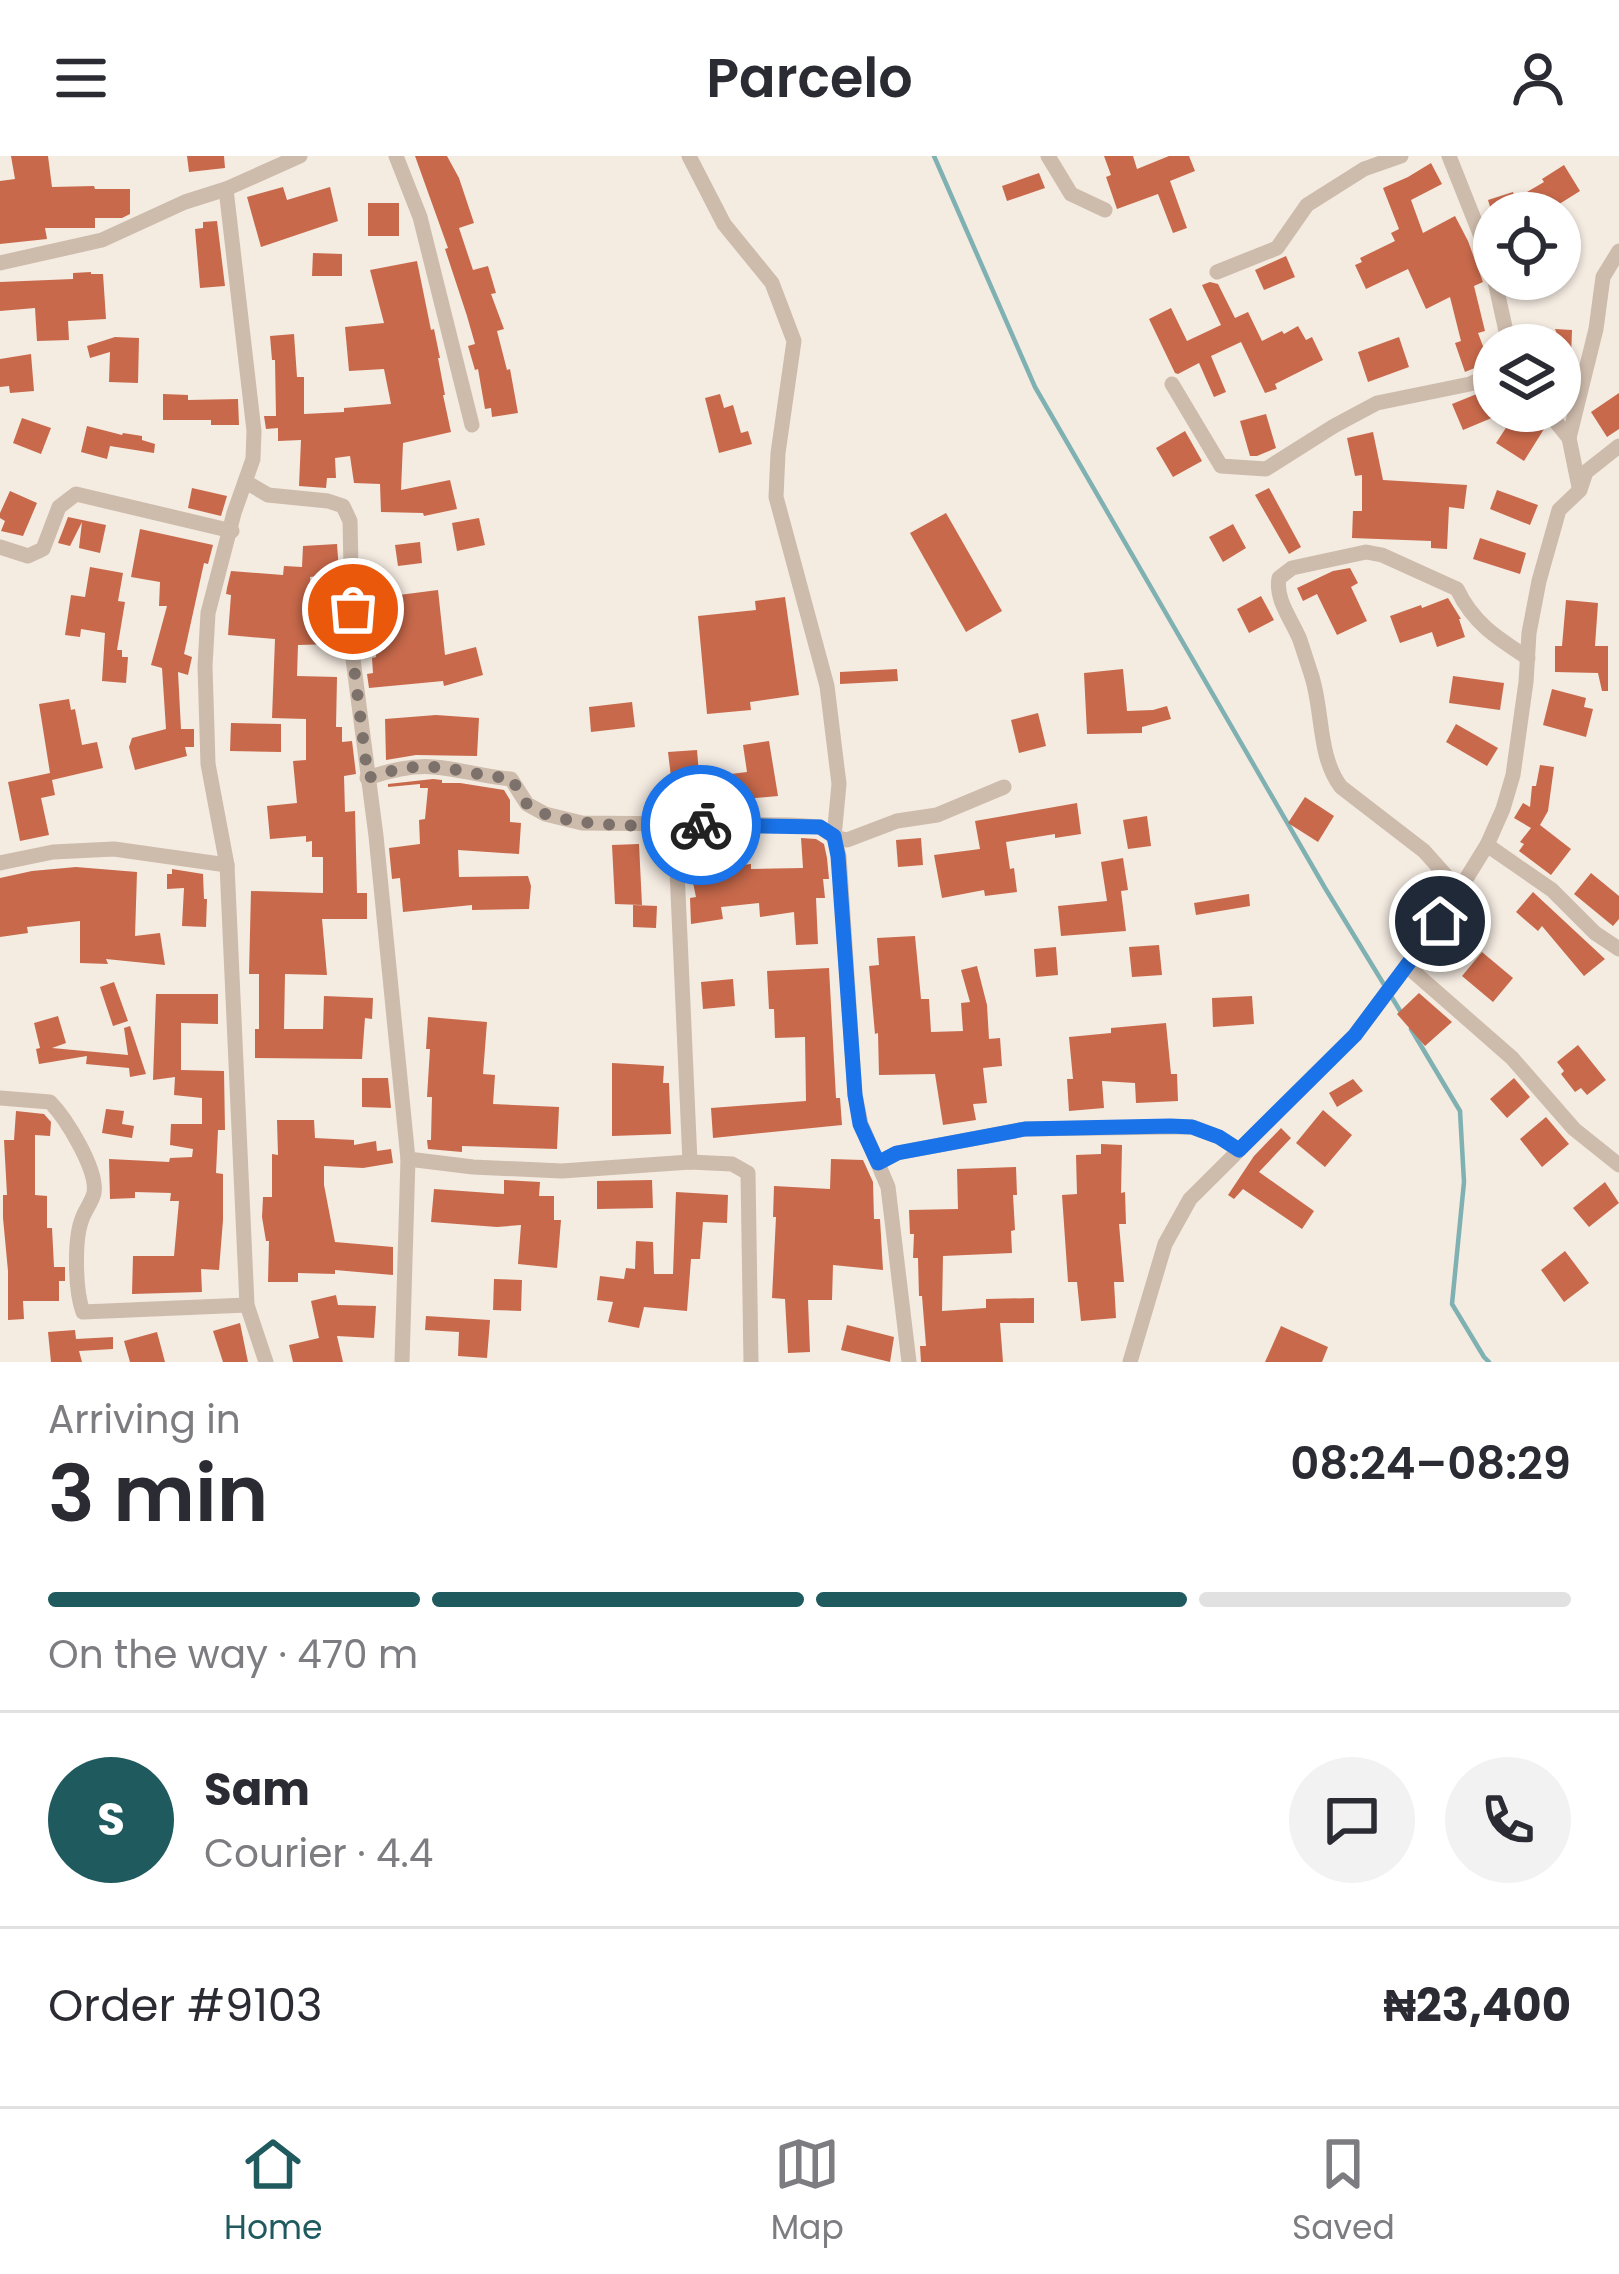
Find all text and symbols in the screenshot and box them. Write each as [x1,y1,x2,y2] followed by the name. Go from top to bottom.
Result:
[706,40,913,116] text: Parcelo
[48,45,114,111] icon: menu
[1505,45,1571,111] icon: person
[1473,192,1581,432] map controls
[1473,192,1581,300] button: locate
[1473,324,1581,432] button: layers
[302,558,404,660] pin
[320,576,386,642] icon: bag
[641,765,761,885] courier
[668,792,734,858] icon: bike
[1389,870,1491,972] pin
[1407,888,1473,954] icon: home
[48,1392,241,1447] text: Arriving in
[1290,1432,1571,1495] text: 08:24–08:29
[48,1439,268,1548] text: 3 min
[48,1627,418,1682] text: On the way · 470 m
[1289,1757,1415,1883] button: chat
[1445,1757,1571,1883] button: phone
[204,1758,310,1821] text: Sam
[97,1788,125,1851] text: S
[204,1826,433,1881] text: Courier · 4.4
[48,1974,323,2037] text: Order #9103
[1384,1974,1571,2037] text: ₦23,400
[224,2131,323,2253] tab: Home
[771,2131,844,2253] tab: Map
[1292,2131,1395,2253] tab: Saved

